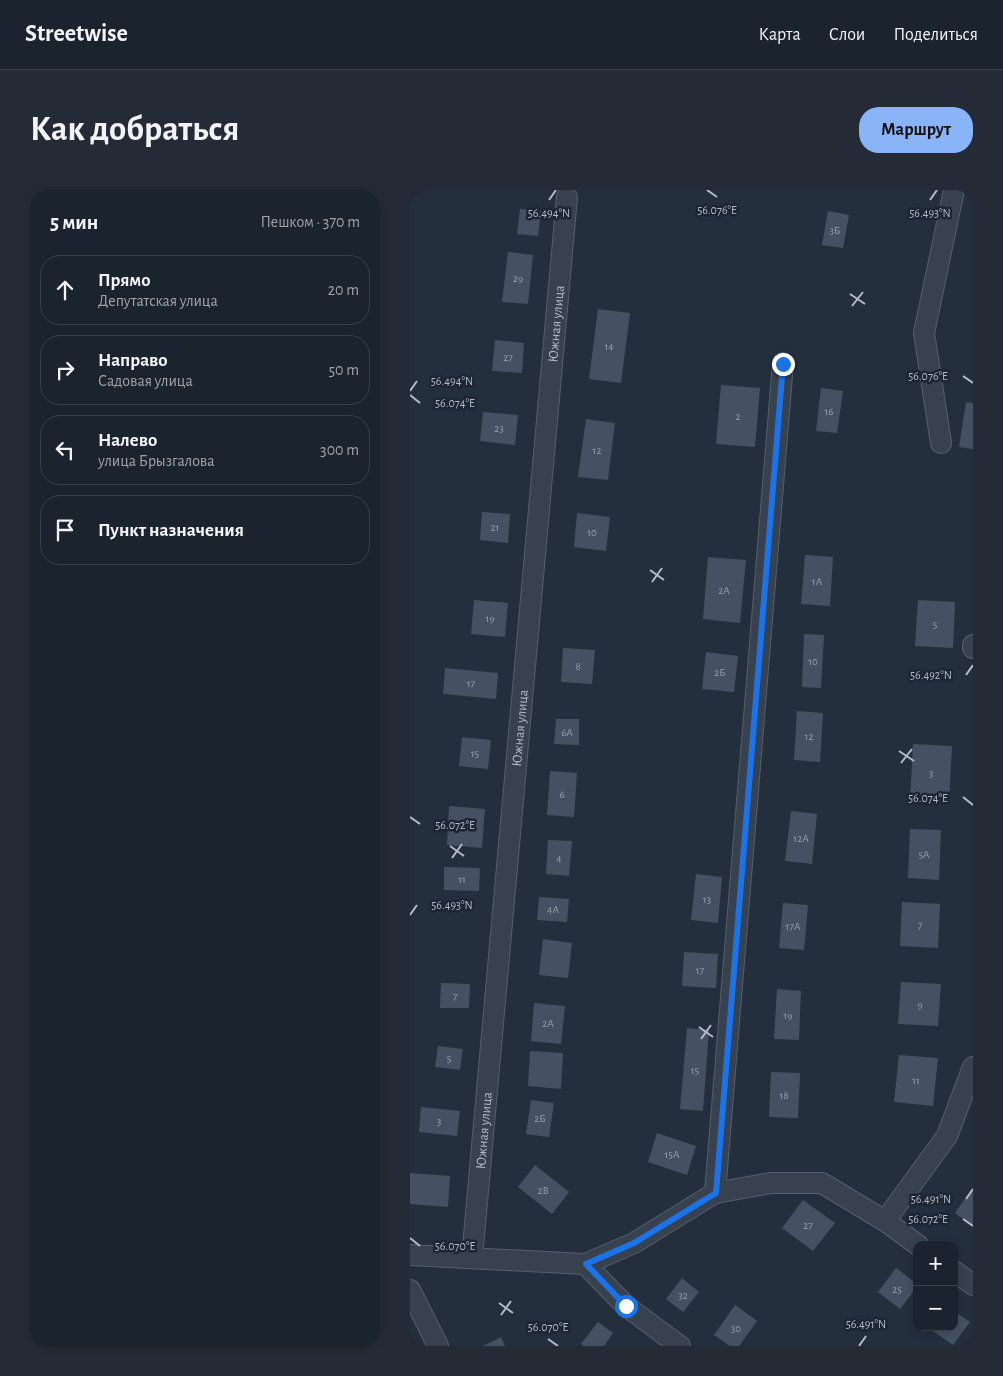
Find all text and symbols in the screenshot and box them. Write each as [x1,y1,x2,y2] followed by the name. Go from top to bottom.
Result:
[25,22,128,46] text: Streetwise
[759,26,801,44] text: Карта
[829,26,865,44] text: Слои
[893,26,978,44] text: Поделиться
[859,107,973,153] button: Маршрут
[30,112,239,147] text: Как добраться
[697,204,737,216] text: 56.076°E
[528,207,570,219] text: 56.494°N
[909,207,951,219] text: 56.493°N
[50,212,98,233] text: 5 мин
[261,214,360,230] text: Пешком · 370 m
[830,225,840,236] house number: 3Б
[98,271,151,290] text: Прямо
[513,273,523,284] house number: 29
[51,276,79,304] icon: ahead
[328,282,359,298] text: 20 m
[546,284,567,363] street label: Южная улица
[98,293,218,309] text: Депутатская улица
[604,341,614,352] house number: 14
[98,351,168,370] text: Направо
[503,352,513,363] house number: 27
[772,353,795,376] route end
[51,356,79,384] icon: right
[328,362,359,378] text: 50 m
[908,370,948,382] text: 56.076°E
[98,373,193,389] text: Садовая улица
[431,375,473,387] text: 56.494°N
[435,397,475,409] text: 56.074°E
[825,406,833,417] house number: 16
[735,411,741,422] house number: 2
[494,423,504,434] house number: 23
[98,431,157,450] text: Налево
[51,436,79,464] icon: left
[320,442,359,458] text: 300 m
[593,445,601,456] house number: 12
[98,453,215,469] text: улица Брызгалова
[51,516,79,544] icon: arrive
[98,521,244,540] text: Пункт назначения
[491,522,499,533] house number: 21
[587,527,597,538] house number: 10
[812,576,823,587] house number: 1А
[718,585,730,596] house number: 2А
[486,613,494,624] house number: 19
[933,619,938,630] house number: 5
[808,656,818,667] house number: 10
[575,661,581,672] house number: 8
[714,667,726,678] house number: 2Б
[910,669,952,681] text: 56.492°N
[467,678,476,689] house number: 17
[510,688,531,767] street label: Южная улица
[561,727,573,738] house number: 6А
[805,731,813,742] house number: 12
[471,748,480,759] house number: 15
[929,768,934,779] house number: 3
[559,789,565,800] house number: 6
[908,792,948,804] text: 56.074°E
[435,819,475,831] text: 56.072°E
[793,833,809,844] house number: 12А
[918,849,930,860] house number: 5А
[556,853,562,864] house number: 4
[458,874,466,885] house number: 11
[703,894,712,905] house number: 13
[431,899,473,911] text: 56.493°N
[547,904,559,915] house number: 4А
[918,920,923,931] house number: 7
[786,921,801,932] house number: 17А
[696,965,705,976] house number: 17
[453,991,458,1002] house number: 7
[917,999,923,1010] house number: 9
[784,1010,792,1021] house number: 19
[542,1018,554,1029] house number: 2А
[447,1053,452,1064] house number: 5
[691,1065,700,1076] house number: 15
[912,1075,920,1086] house number: 11
[780,1090,789,1101] house number: 18
[474,1091,495,1170] street label: Южная улица
[534,1113,546,1124] house number: 2Б
[437,1116,442,1127] house number: 3
[665,1149,680,1160] house number: 15А
[537,1185,549,1196] house number: 2В
[911,1193,951,1205] text: 56.491°N
[908,1213,948,1225] text: 56.072°E
[803,1220,813,1231] house number: 27
[435,1240,475,1252] text: 56.070°E
[913,1241,958,1331] map controls
[913,1241,958,1286] button: +
[892,1284,902,1295] house number: 25
[913,1286,958,1331] button: −
[678,1290,688,1301] house number: 32
[615,1295,638,1318] route start
[846,1318,886,1330] text: 56.491°N
[528,1321,568,1333] text: 56.070°E
[731,1323,741,1334] house number: 30

